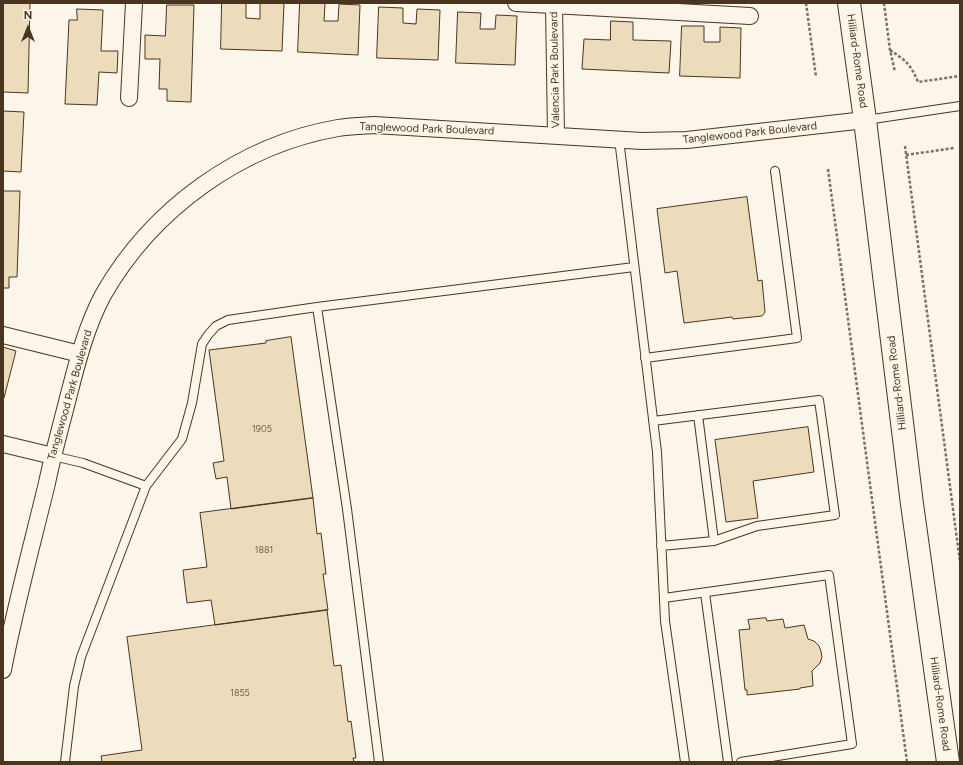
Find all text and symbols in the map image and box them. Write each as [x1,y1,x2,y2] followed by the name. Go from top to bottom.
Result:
[8,8,48,48] north arrow
[24,9,32,22] text: N
[547,12,563,128] street label: Valencia Park Boulevard
[844,13,870,109] street label: Hilliard-Rome Road
[682,119,818,147] street label: Tanglewood Park Boulevard
[359,120,495,138] street label: Tanglewood Park Boulevard
[45,328,95,462] street label: Tanglewood Park Boulevard
[885,335,909,431] street label: Hilliard-Rome Road
[252,424,272,434] house number: 1905
[255,545,273,555] house number: 1881
[927,656,953,752] street label: Hilliard-Rome Road
[230,688,250,698] house number: 1855

